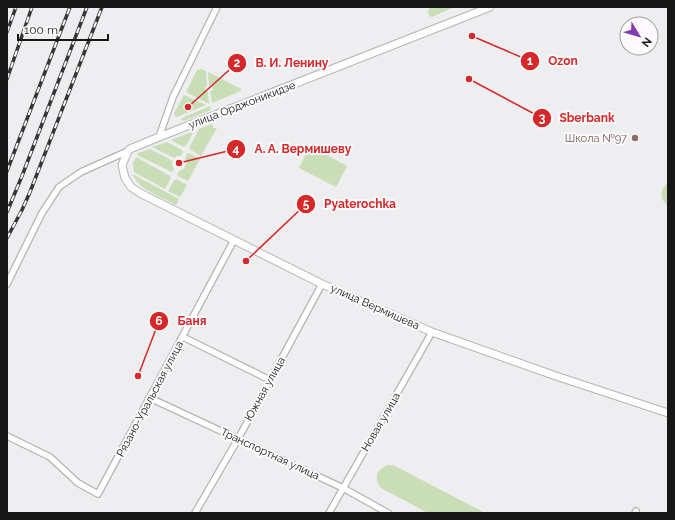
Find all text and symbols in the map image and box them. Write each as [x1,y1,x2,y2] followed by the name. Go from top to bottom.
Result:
[18,16,108,42] scale bar
[619,16,659,56] north arrow
[24,23,58,37] text: 100 m
[639,35,654,49] text: N
[520,49,586,73] callout: Ozon
[227,51,336,75] callout: В. И. Ленину
[527,54,533,68] text: 1
[548,54,578,68] text: Ozon
[234,56,241,70] text: 2
[256,56,329,70] text: В. И. Ленину
[187,78,298,131] street label: улица Орджоникидзе
[532,106,623,130] callout: Sberbank
[539,111,546,125] text: 3
[559,111,615,125] text: Sberbank
[565,132,627,145] place label: Школа №97
[630,133,640,143] marker: Школа №97
[226,137,360,161] callout: А. А. Вермишеву
[233,142,240,156] text: 4
[255,142,352,156] text: А. А. Вермишеву
[296,192,404,216] callout: Pyaterochka
[303,197,310,211] text: 5
[324,197,396,211] text: Pyaterochka
[329,282,421,332] street label: улица Вермишева
[149,309,214,333] callout: Баня
[155,314,163,328] text: 6
[178,314,206,328] text: Баня
[114,339,186,459] street label: Рязано-Уральская улица
[242,355,288,423] street label: Южная улица
[359,390,403,454] street label: Новая улица
[219,425,321,483] street label: Транспортная улица

